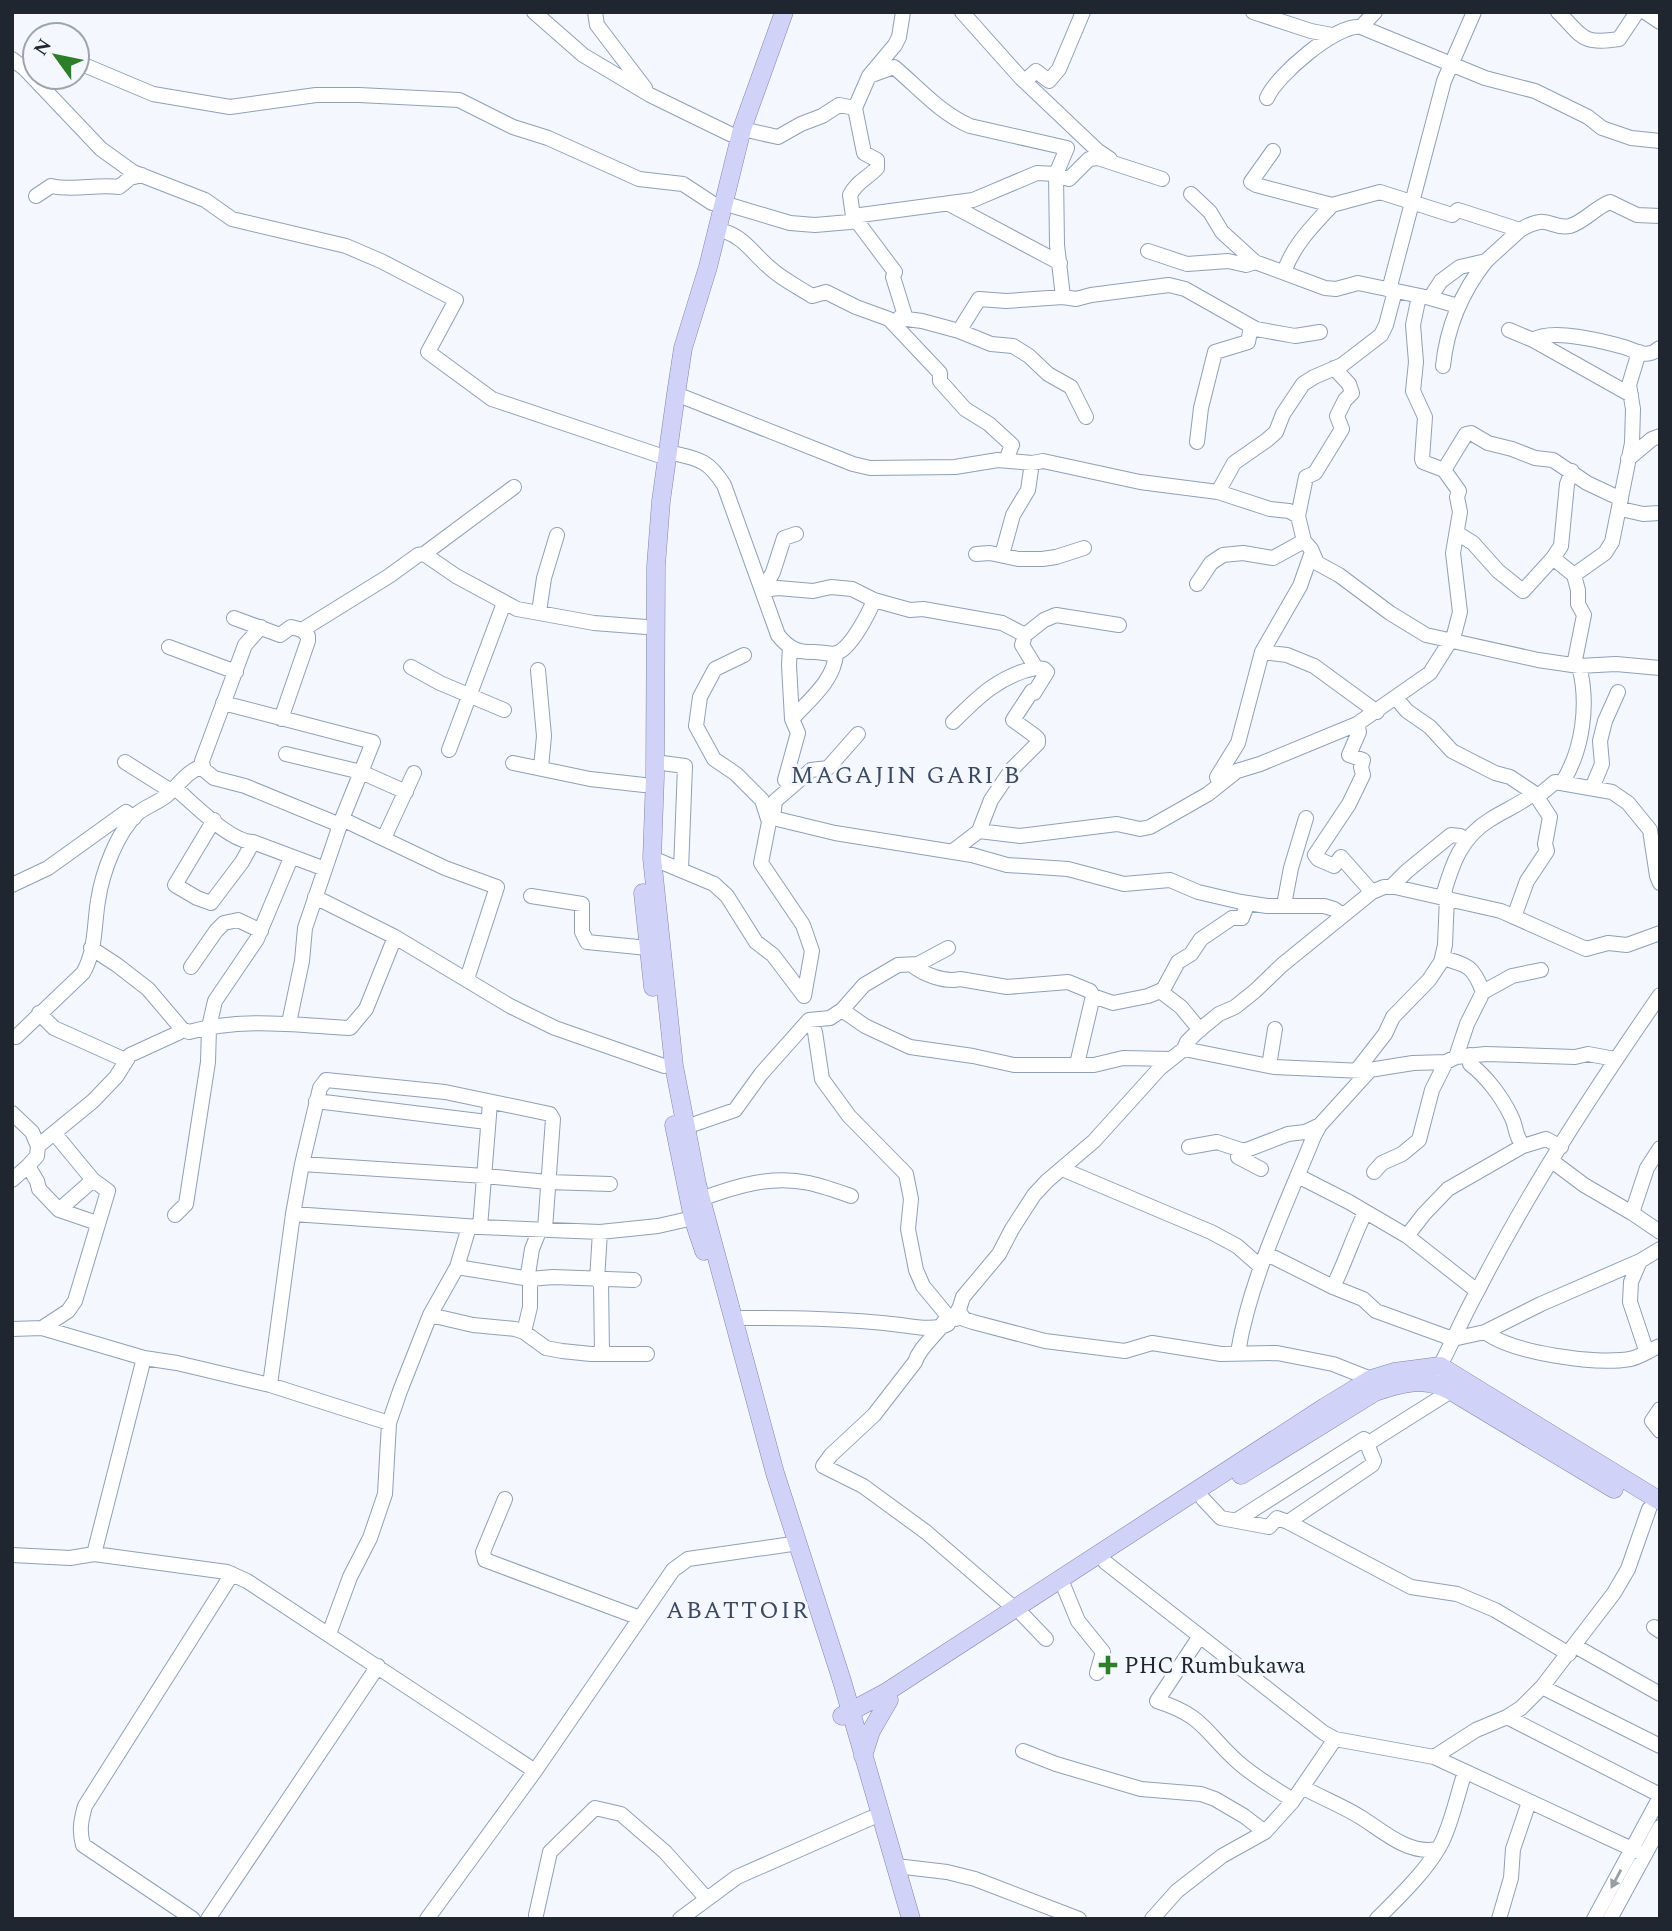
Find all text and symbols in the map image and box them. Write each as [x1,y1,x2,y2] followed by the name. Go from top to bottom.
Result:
[21,21,91,91] north arrow
[27,33,59,62] text: N
[791,758,1021,794] district label: MAGAJIN GARI B
[666,1593,810,1629] district label: ABATTOIR
[1124,1649,1306,1684] place label: PHC Rumbukawa
[1098,1655,1118,1675] marker: PHC Rumbukawa
[1610,1869,1622,1889] one-way arrow

